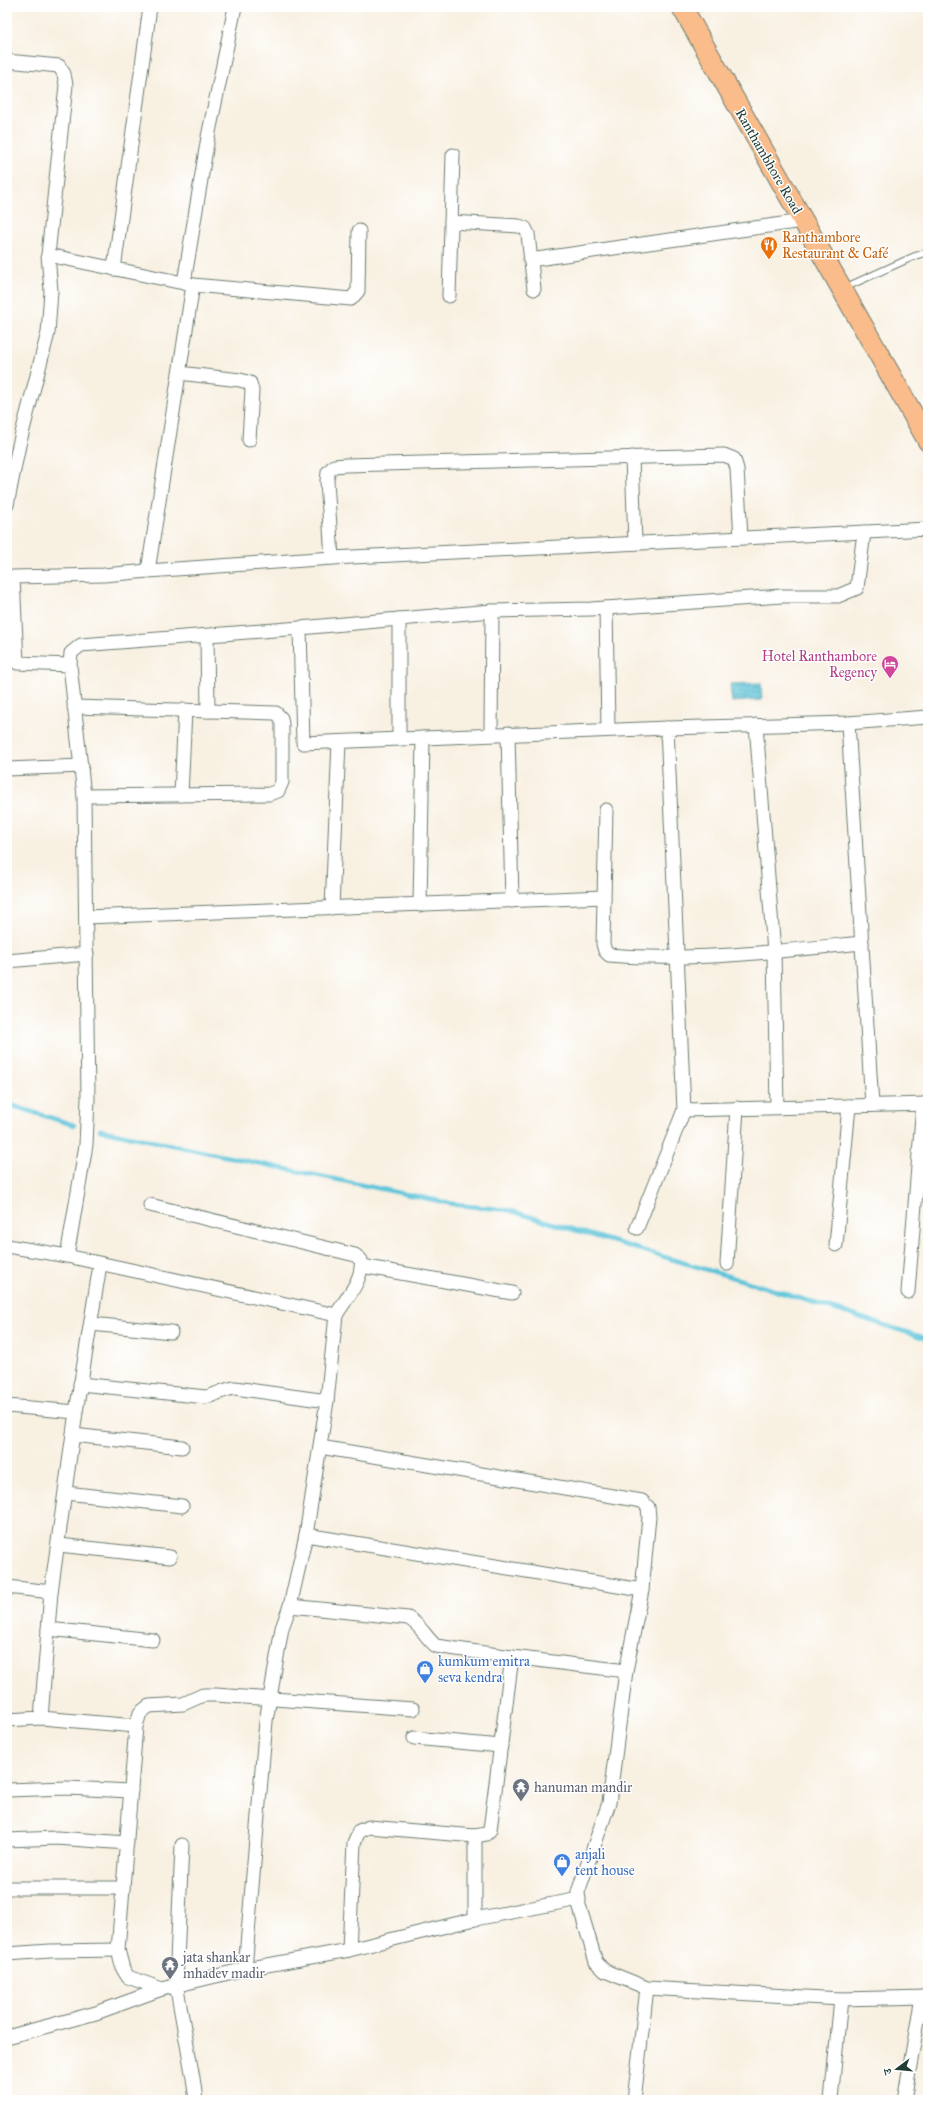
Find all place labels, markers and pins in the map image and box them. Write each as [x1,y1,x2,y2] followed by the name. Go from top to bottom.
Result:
[782,229,889,262] place label: Ranthambore Restaurant & Café
[759,235,779,260] restaurant icon: Ranthambore Restaurant & Café
[762,648,877,681] place label: Hotel Ranthambore Regency
[880,654,900,679] hotel icon: Hotel Ranthambore Regency
[438,1653,530,1686] place label: kumkum emitra seva kendra
[415,1659,435,1684] shop icon: kumkum emitra seva kendra
[511,1777,531,1802] temple icon: hanuman mandir
[534,1779,633,1796] place label: hanuman mandir
[575,1846,635,1879] place label: anjali tent house
[552,1852,572,1877] shop icon: anjali tent house
[181,1949,266,1982] place label: jata shankar mhadev madir
[160,1955,180,1980] temple icon: jata shankar mhadev madir

